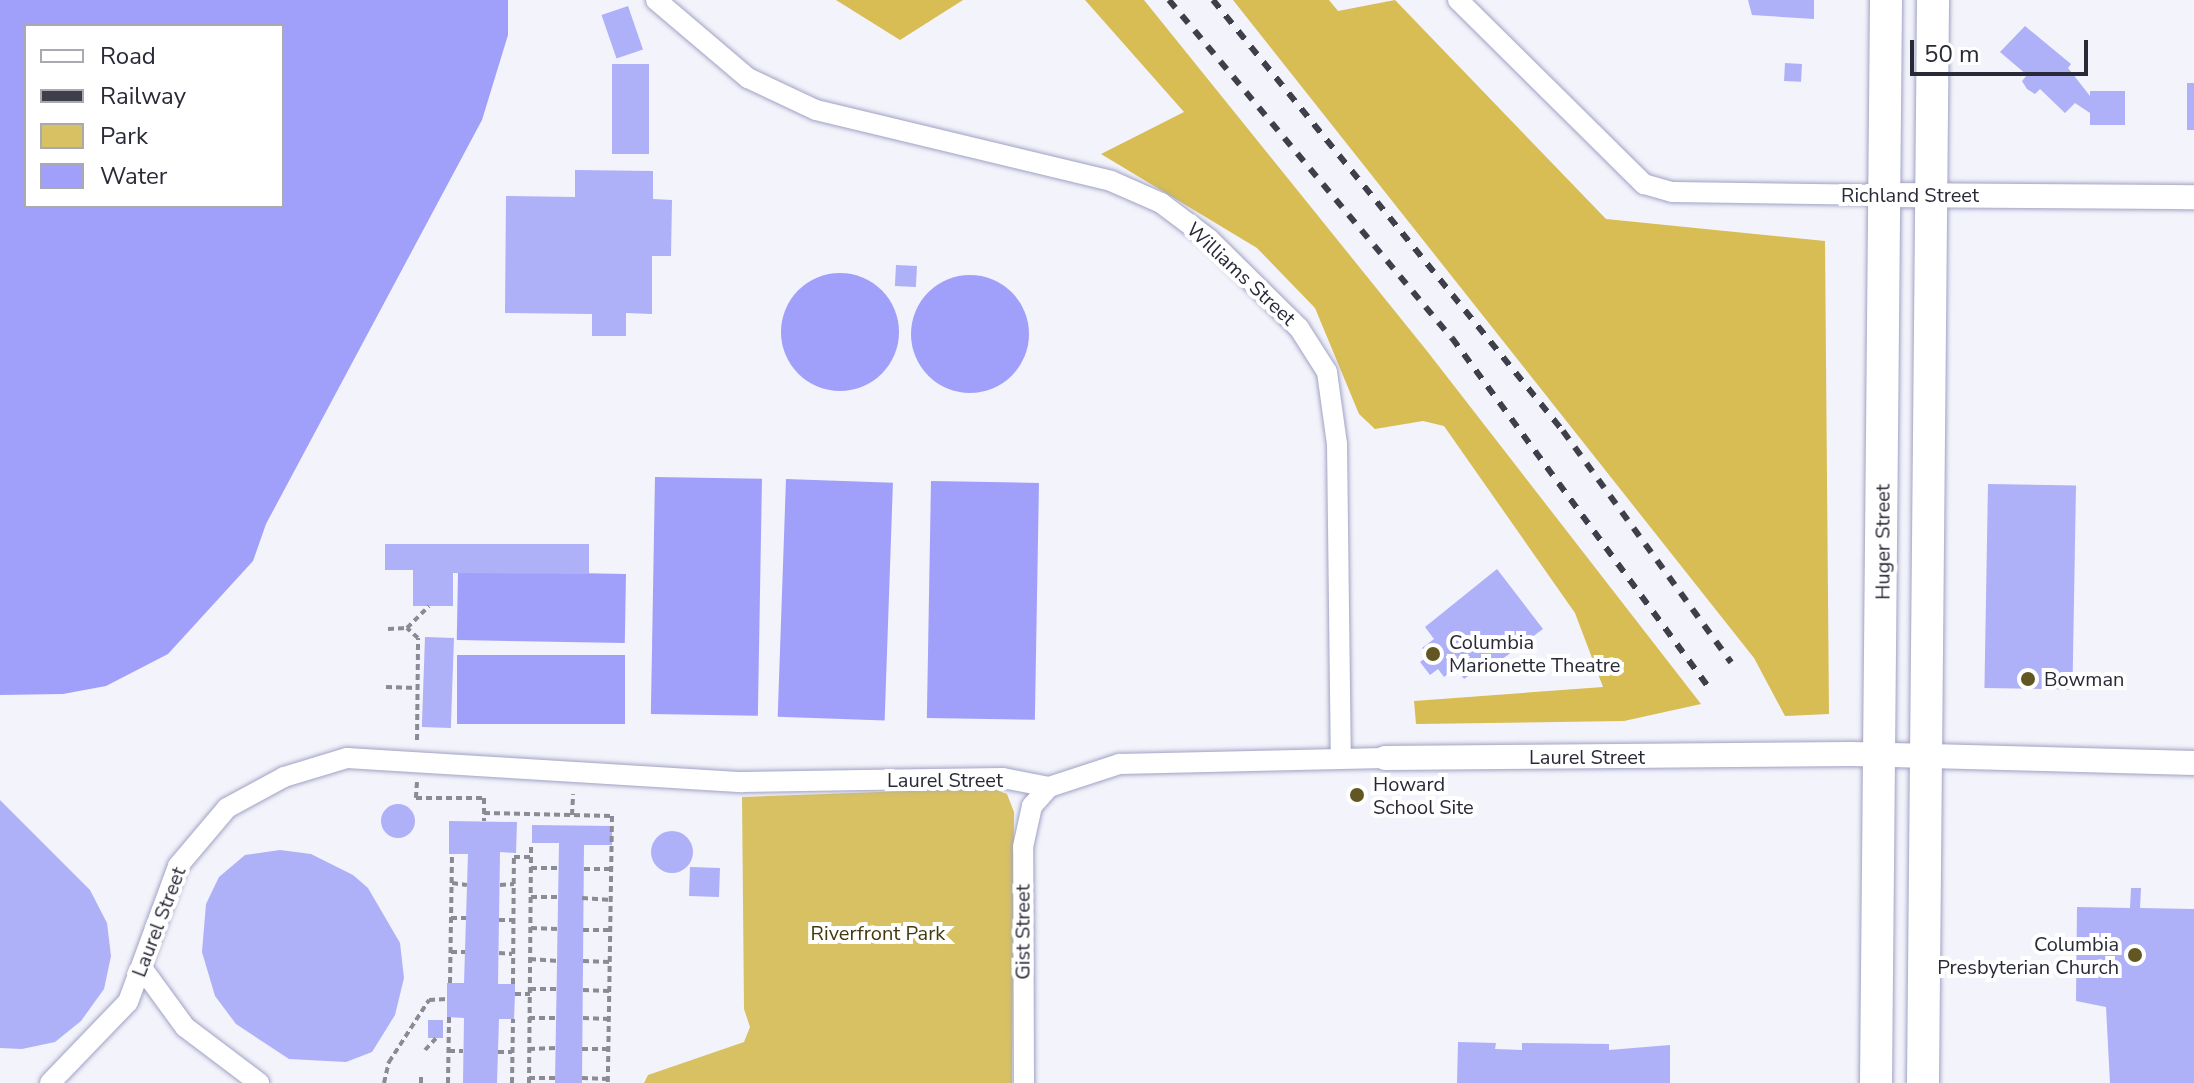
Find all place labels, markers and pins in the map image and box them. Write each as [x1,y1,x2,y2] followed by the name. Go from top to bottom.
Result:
[1449,630,1620,677] place label: Columbia Marionette Theatre
[1424,645,1442,663] marker: Columbia Marionette Theatre
[2044,667,2124,691] place label: Bowman
[2019,670,2037,688] marker: Bowman
[1373,772,1474,819] place label: Howard School Site
[1348,786,1366,804] marker: Howard School Site
[1937,932,2119,979] place label: Columbia Presbyterian Church
[2126,946,2144,964] marker: Columbia Presbyterian Church

